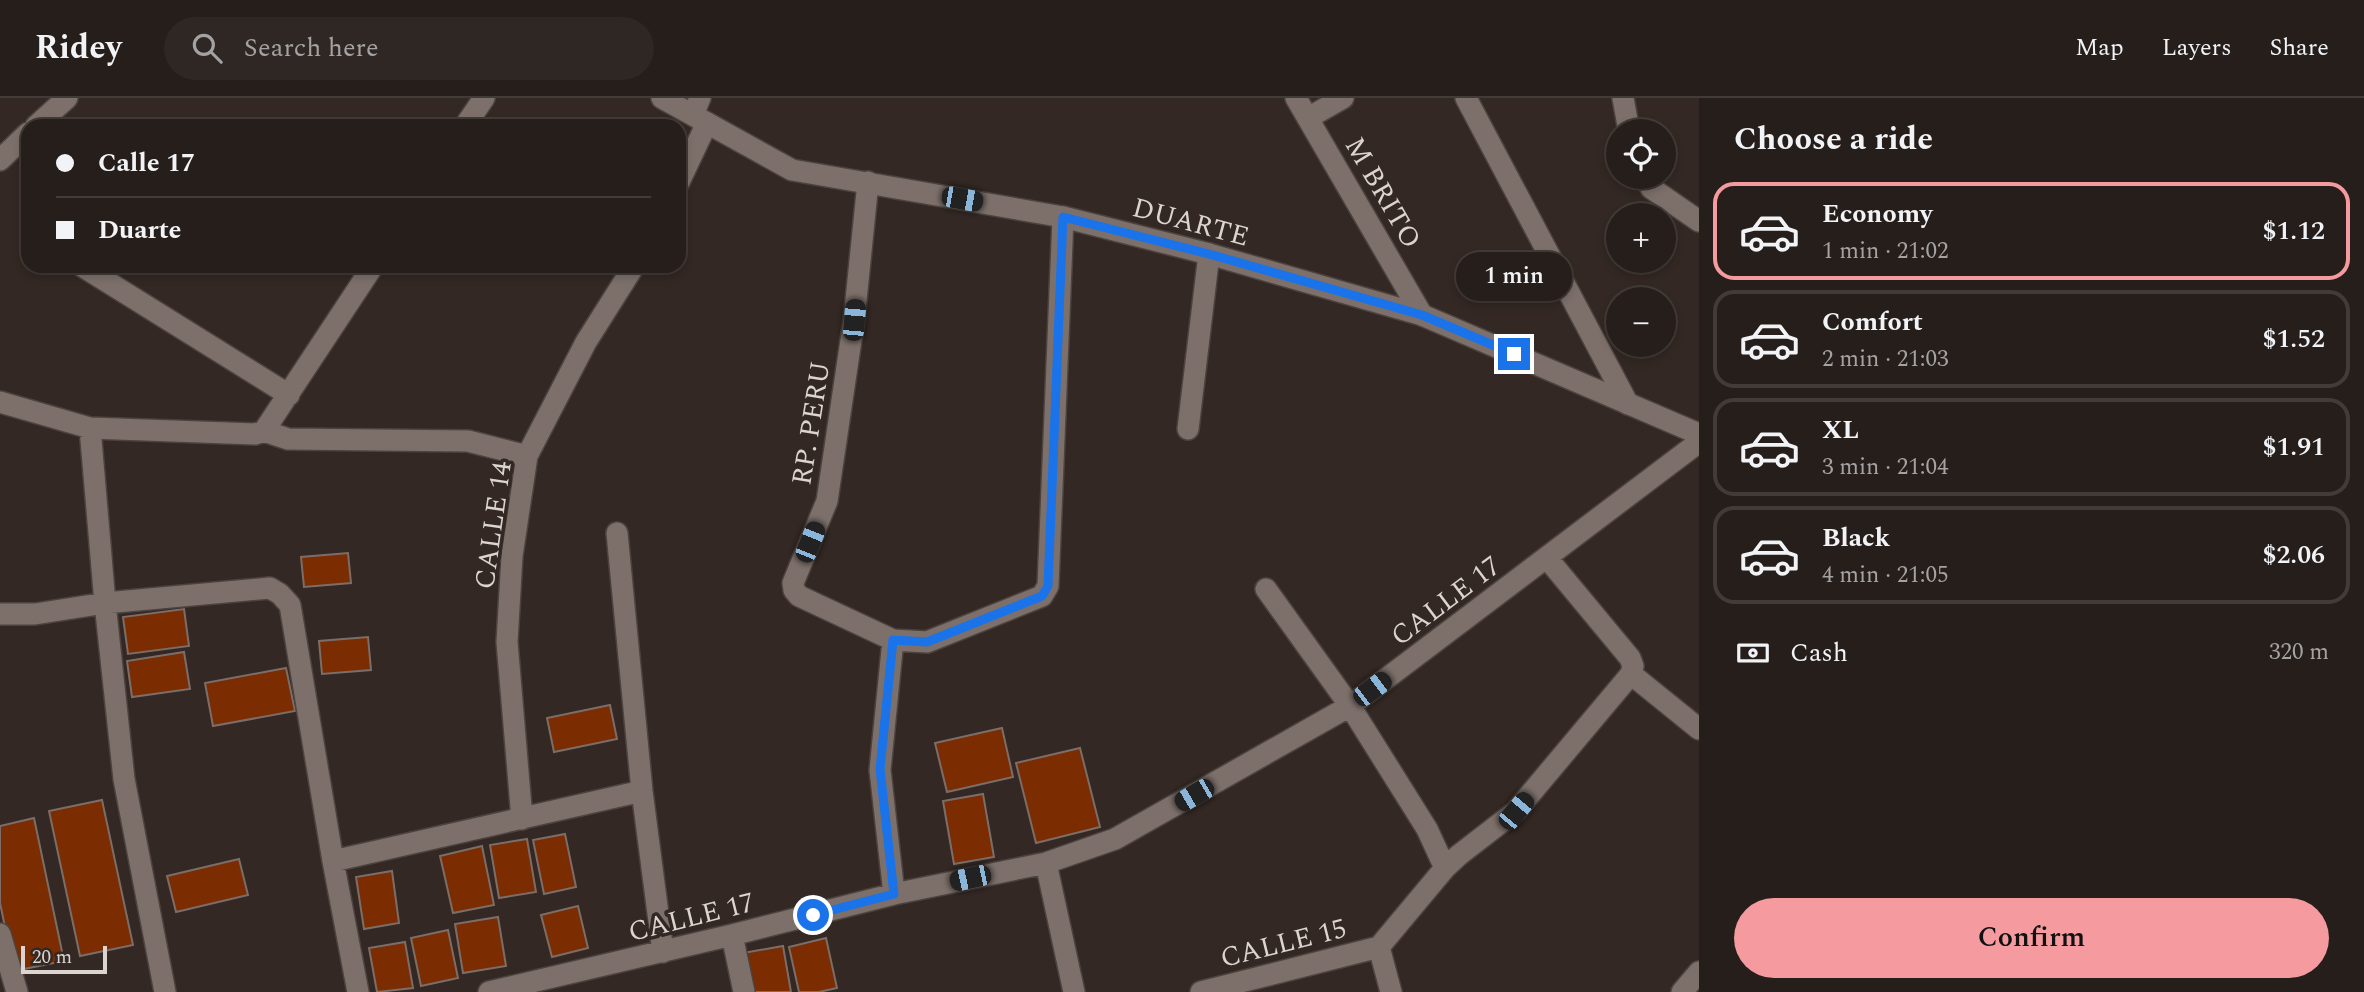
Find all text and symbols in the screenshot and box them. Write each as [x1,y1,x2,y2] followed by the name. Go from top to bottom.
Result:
[164,17,654,80] search box
[35,23,122,73] text: Ridey
[244,28,379,68] text: Search here
[188,29,226,67] icon: search
[2075,30,2124,66] text: Map
[2162,30,2232,66] text: Layers
[2270,30,2329,66] text: Share
[1734,115,1933,164] text: Choose a ride
[1606,119,1676,357] map controls
[1606,119,1676,189] button: locate
[1333,129,1432,257] street label: M BRITO
[98,143,195,183] text: Calle 17
[940,185,985,213] car
[1127,186,1254,259] street label: DUARTE
[1822,194,1932,234] text: Economy
[1738,200,1801,263] icon: car
[1606,203,1676,273] button: +
[98,210,181,250] text: Duarte
[2262,211,2325,251] text: $1.12
[1822,234,1949,269] text: 1 min · 21:02
[1456,252,1572,302] callout: 1 min
[1484,259,1544,294] text: 1 min
[1606,287,1676,357] button: −
[842,298,867,342] car
[1822,302,1923,342] text: Comfort
[1738,308,1801,371] icon: car
[2262,319,2325,359] text: $1.52
[1498,338,1530,370] route end
[1822,342,1949,377] text: 2 min · 21:03
[780,358,842,488] street label: RP. PERU
[1822,410,1859,450] text: XL
[1738,416,1801,479] icon: car
[2262,427,2325,467] text: $1.91
[1822,450,1949,485] text: 3 min · 21:04
[463,458,524,592] street label: CALLE 14
[1822,518,1890,558] text: Black
[793,519,828,565] car
[1738,524,1801,587] icon: car
[2262,535,2325,575] text: $2.06
[1382,545,1510,657] street label: CALLE 17
[1822,558,1949,593] text: 4 min · 21:05
[1790,633,1848,673] text: Cash
[1734,634,1772,672] icon: cash
[2269,635,2329,670] text: 320 m
[1349,668,1396,710] car
[1171,775,1218,815] car
[1495,788,1538,834] car
[948,863,993,893] car
[624,881,759,954] street label: CALLE 17
[1734,898,2329,978] button: Confirm
[797,899,829,931] route start
[1216,907,1351,980] street label: CALLE 15
[21,943,107,975] scale bar
[32,943,72,972] text: 20 m

